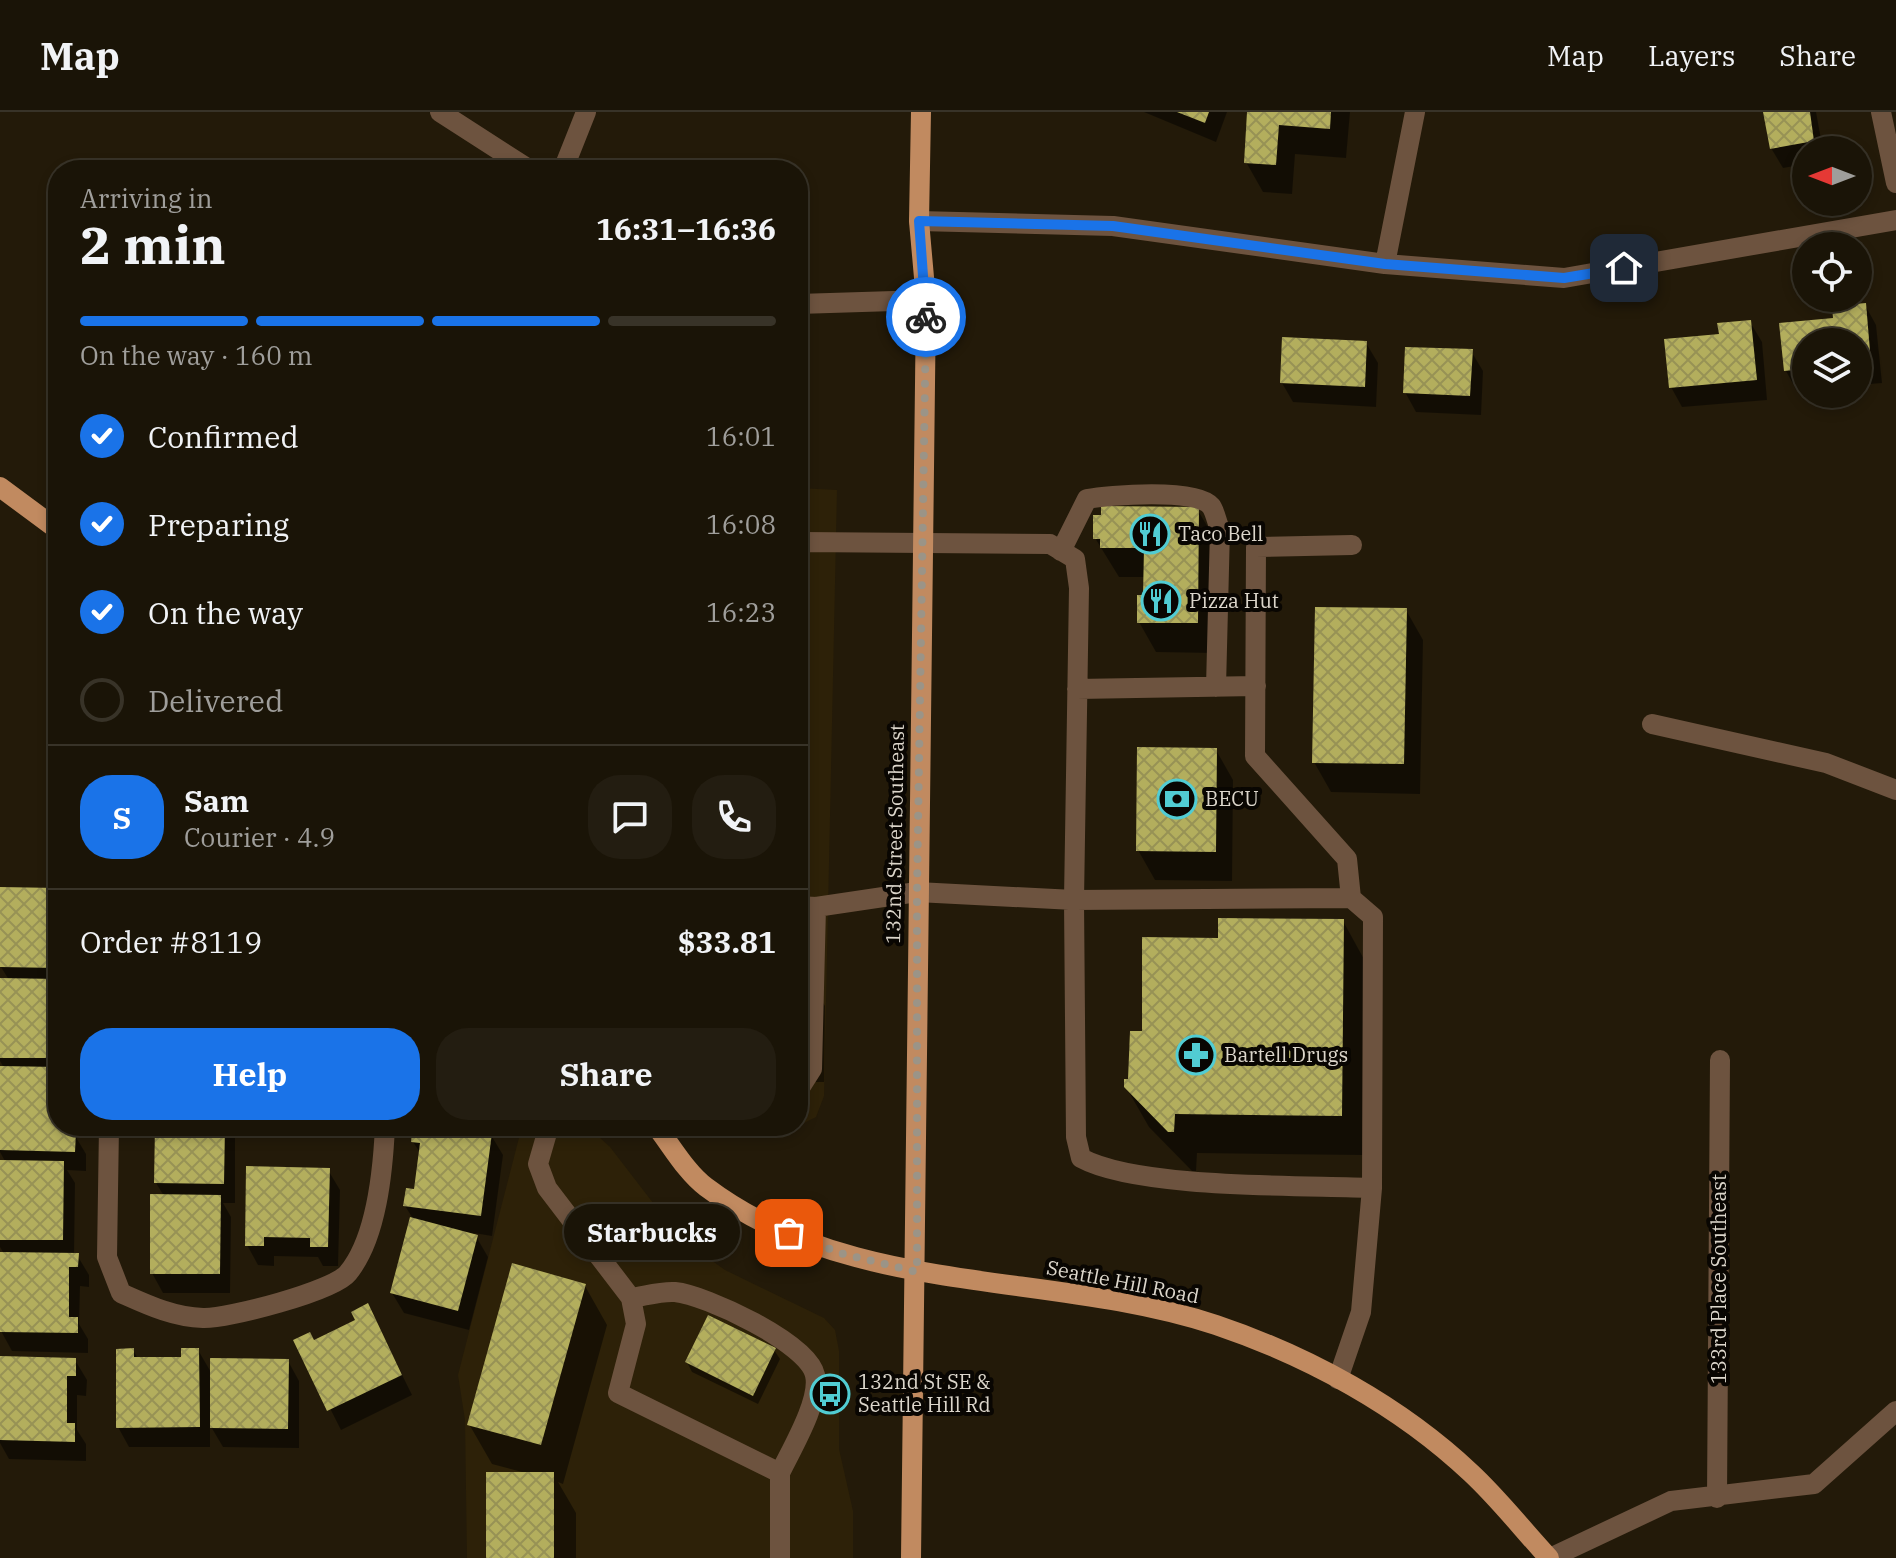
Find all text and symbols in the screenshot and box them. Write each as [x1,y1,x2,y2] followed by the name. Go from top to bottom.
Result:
[40,31,120,80] text: Map
[1547,37,1604,74] text: Map
[1648,37,1735,74] text: Layers
[1779,37,1856,74] text: Share
[1792,136,1872,216] north arrow
[1792,136,1872,408] map controls
[80,181,213,215] text: Arriving in
[596,209,776,248] text: 16:31–16:36
[80,211,226,278] text: 2 min
[1792,232,1872,312] button: locate
[1590,234,1658,302] pin
[1602,246,1646,290] icon: home
[886,277,966,357] courier
[904,295,948,339] icon: bike
[1792,328,1872,408] button: layers
[80,338,313,372] text: On the way · 160 m
[80,414,124,458] icon: check
[148,417,299,456] text: Confirmed
[706,419,776,453] text: 16:01
[80,502,124,546] icon: check
[148,505,289,544] text: Preparing
[706,507,776,541] text: 16:08
[1129,513,1171,555] restaurant icon: Taco Bell
[1178,520,1263,547] place label: Taco Bell
[1140,580,1182,622] restaurant icon: Pizza Hut
[1189,587,1279,614] place label: Pizza Hut
[80,590,124,634] icon: check
[148,593,303,632] text: On the way
[706,595,776,629] text: 16:23
[148,681,283,720] text: Delivered
[879,724,910,944] street label: 132nd Street Southeast
[588,775,672,859] button: chat
[692,775,776,859] button: phone
[1156,778,1198,820] bank icon: BECU
[184,781,249,820] text: Sam
[1205,785,1259,812] place label: BECU
[113,798,131,837] text: S
[184,820,335,854] text: Courier · 4.9
[80,922,262,961] text: Order #8119
[678,922,776,961] text: $33.81
[80,1028,420,1120] button: Help
[436,1028,776,1120] button: Share
[1175,1034,1217,1076] pharmacy icon: Bartell Drugs
[1224,1041,1348,1068] place label: Bartell Drugs
[1705,1174,1732,1384] street label: 133rd Place Southeast
[755,1199,823,1267] pin
[565,1205,741,1261] callout: Starbucks
[767,1211,811,1255] icon: bag
[587,1215,717,1249] text: Starbucks
[1044,1253,1202,1310] street label: Seattle Hill Road
[858,1368,991,1418] place label: 132nd St SE & Seattle Hill Rd
[809,1373,851,1415] bus stop icon: 132nd St SE & Seattle Hill Rd

